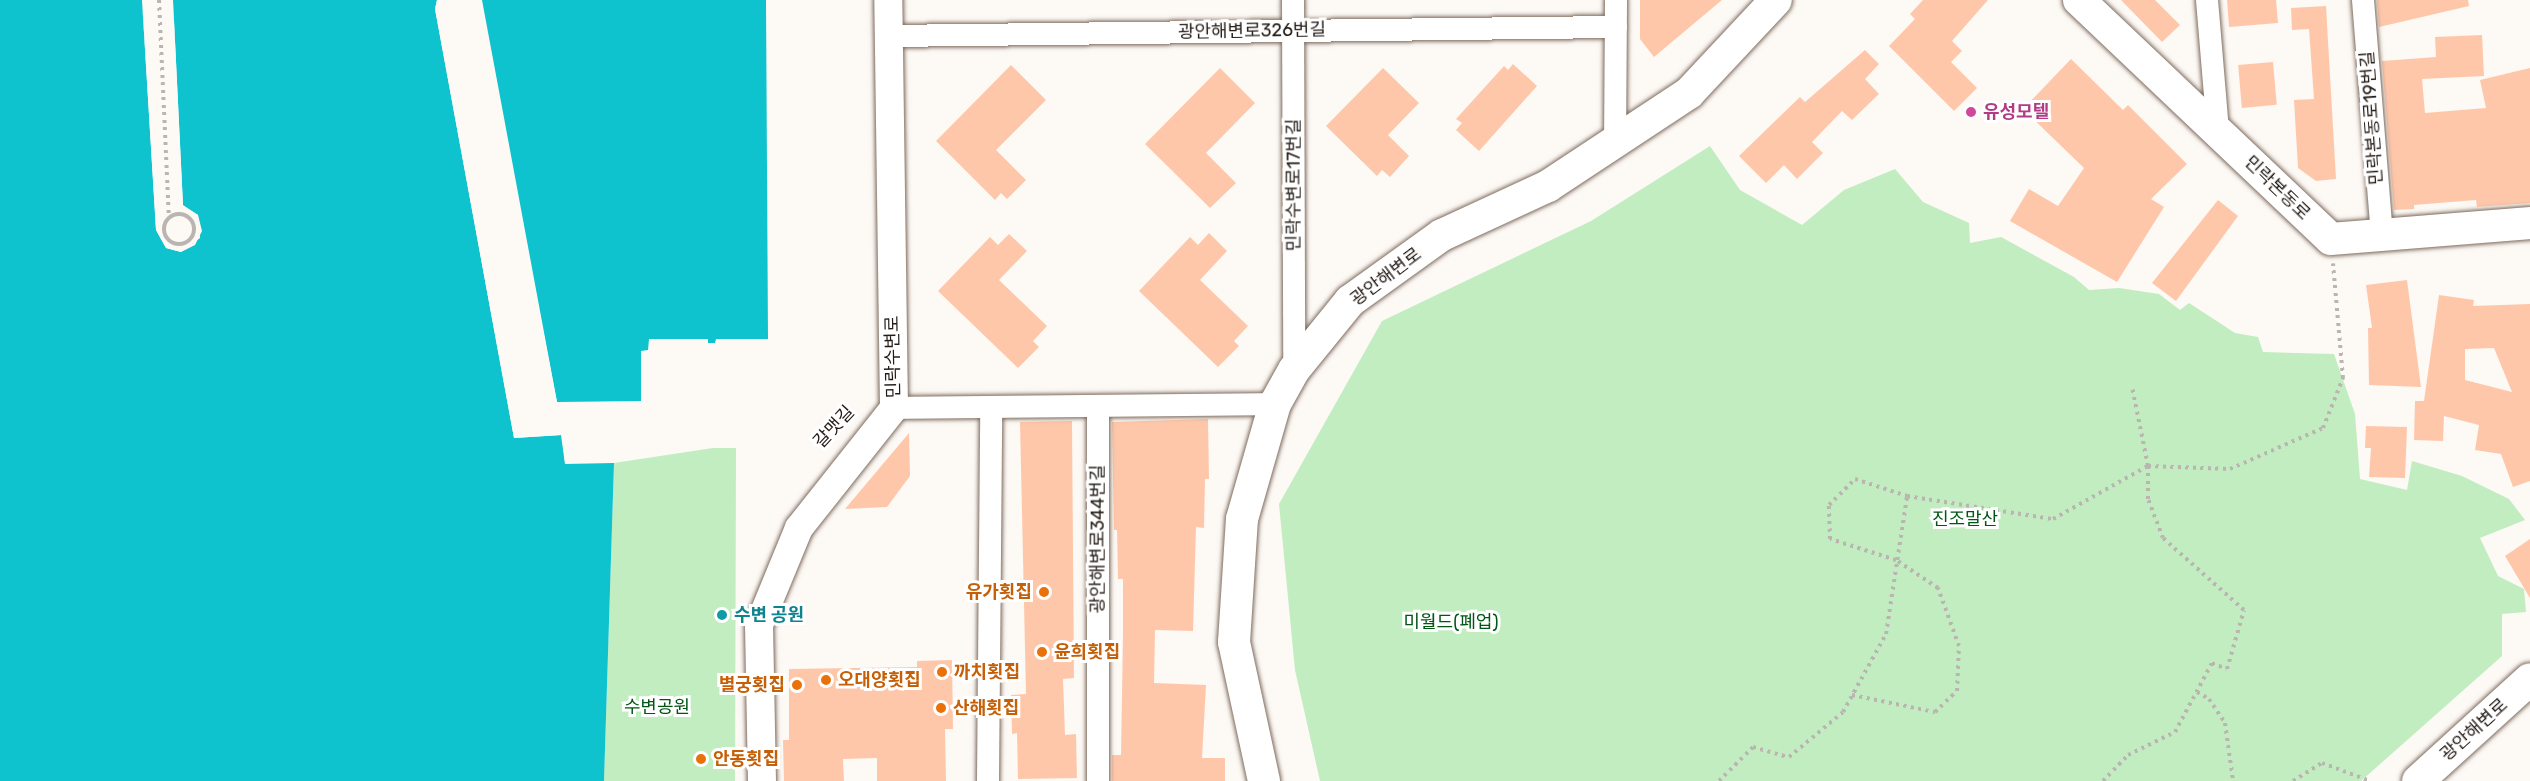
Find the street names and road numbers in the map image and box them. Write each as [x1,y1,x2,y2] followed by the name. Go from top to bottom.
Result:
[1178,19,1326,43] street label: 광안해변로326번길
[2357,50,2387,186] street label: 민락본동로19번길
[1283,119,1305,251] street label: 민락수변로17번길
[2240,151,2314,225] street label: 민락본동로
[1346,243,1426,311] street label: 광안해변로
[881,315,905,399] street label: 민락수변로
[809,401,859,453] street label: 갈맷길
[1087,464,1109,614] street label: 광안해변로344번길
[2436,694,2512,766] street label: 광안해변로

